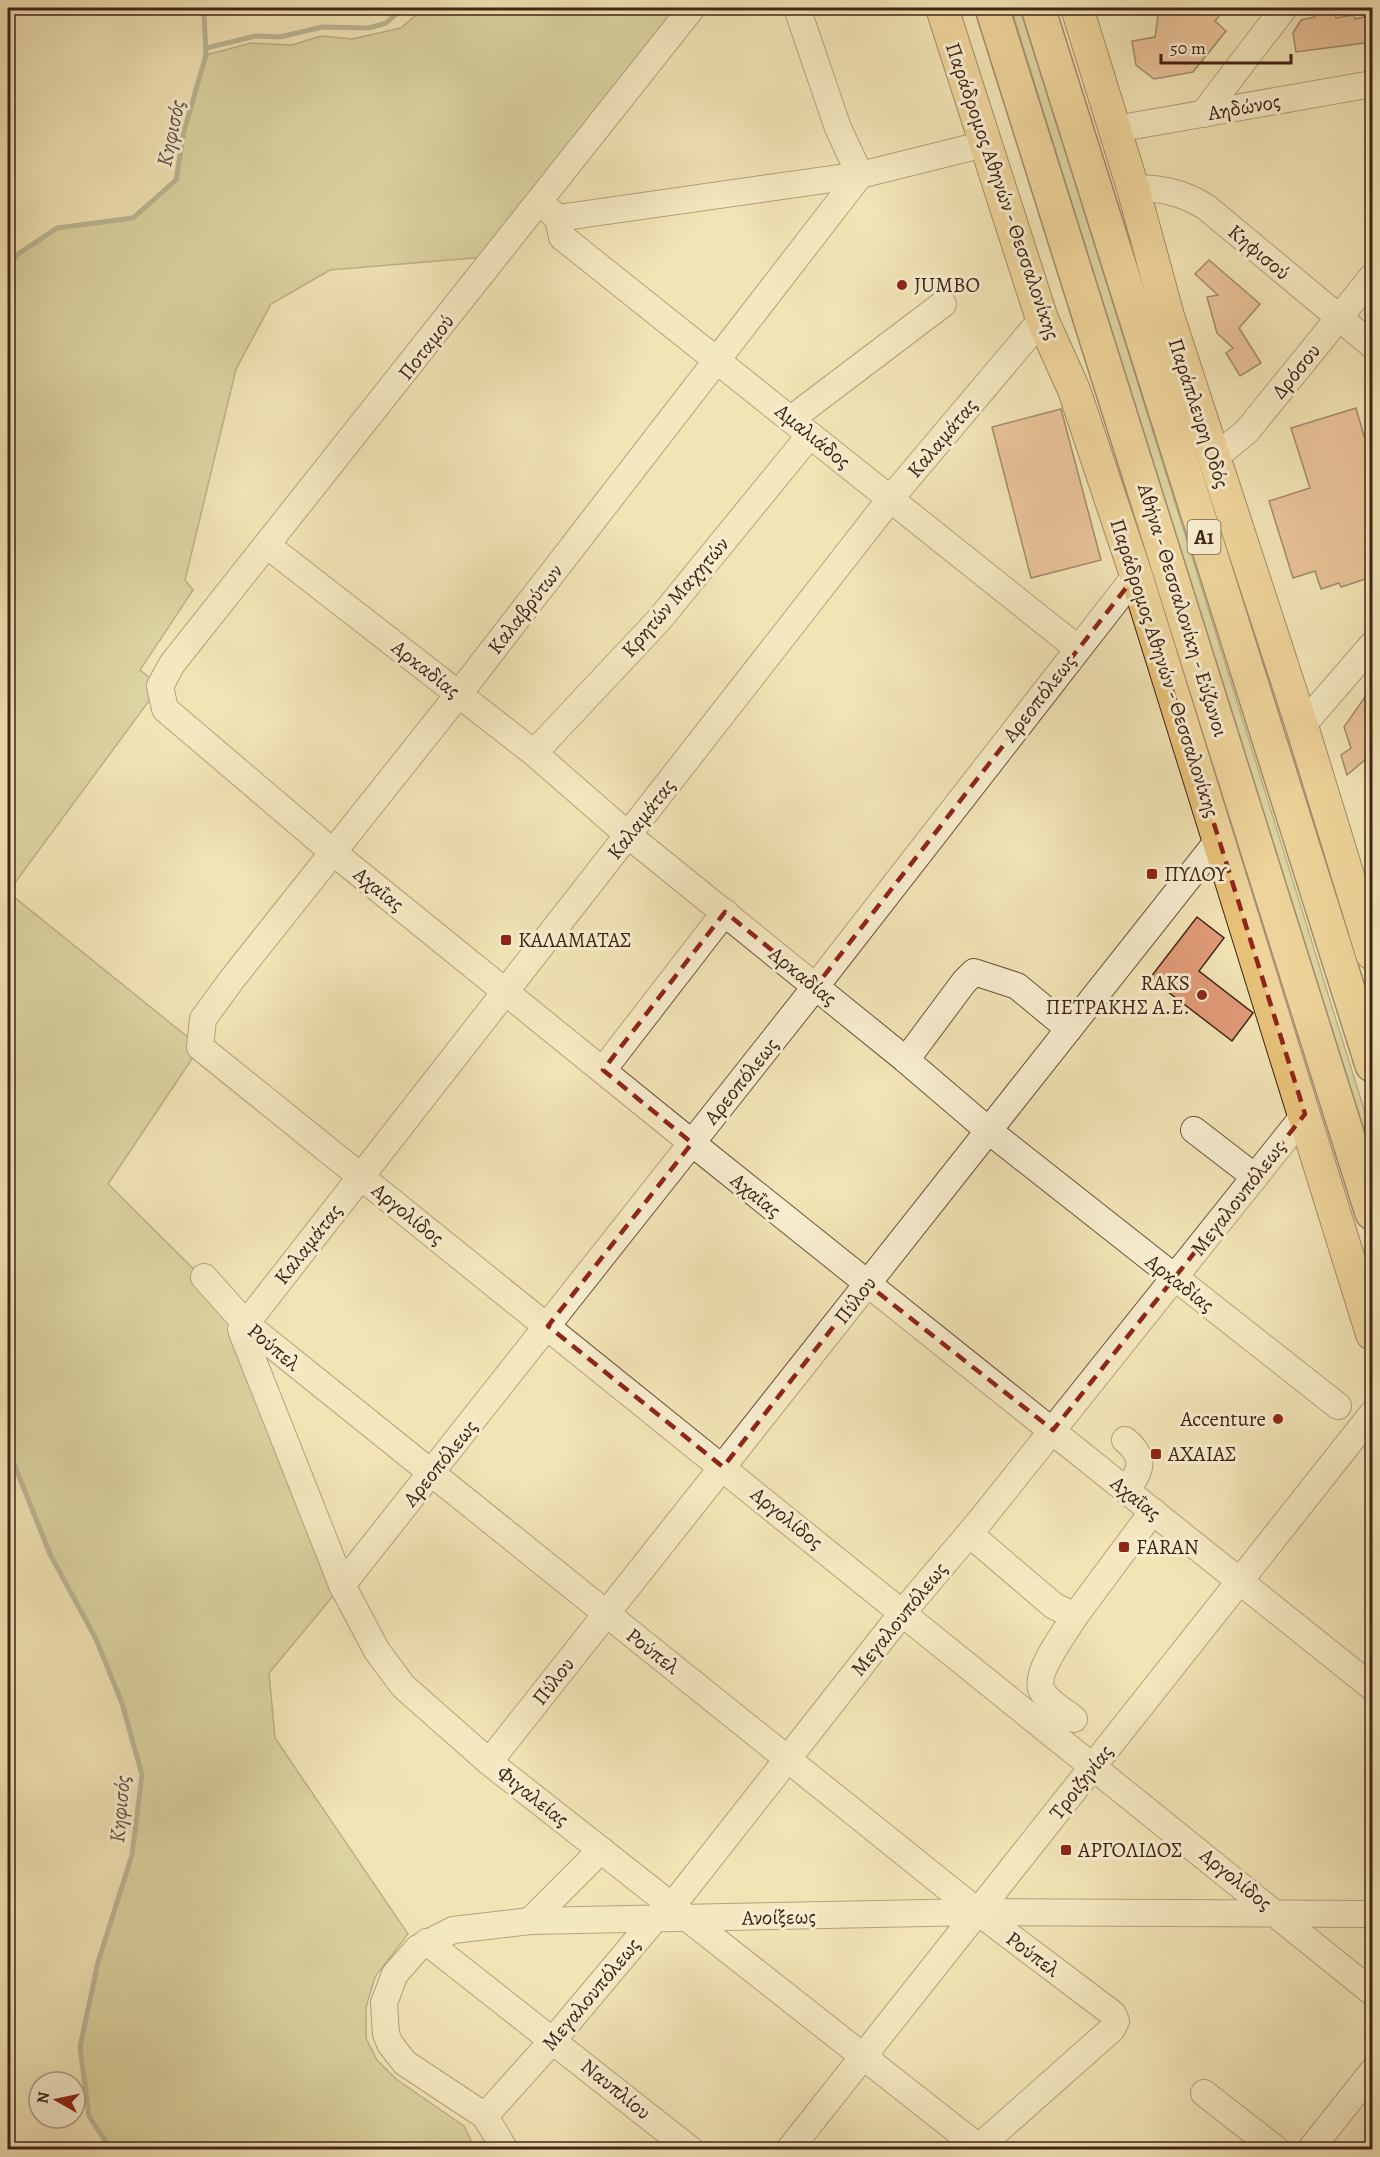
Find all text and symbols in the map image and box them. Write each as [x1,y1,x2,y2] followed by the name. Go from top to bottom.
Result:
[1161,27,1292,65] scale bar
[1170,36,1206,60] text: 50 m
[939,39,1067,343] street label: Παράδρομος Αθηνών - Θεσσαλονίκης
[1205,87,1282,127] street label: Αηδώνος
[149,97,193,169] water label: Κηφισός
[1222,218,1296,286] street label: Κηφισού
[914,271,980,299] place label: JUMBO
[895,278,909,292] marker: JUMBO
[391,308,461,386] street label: Ποταμού
[1162,334,1236,492] street label: Παράπλευρη Οδός
[1265,338,1327,404] street label: Δρόσου
[900,392,984,484] street label: Καλαμάτας
[769,396,857,475] street label: Αμαλιάδος
[1131,479,1235,740] street label: Αθήνα - Θεσσαλονίκη - Εύζωνοι
[1103,515,1227,821] street label: Παράδρομος Αθηνών - Θεσσαλονίκης
[1188,520,1220,554] road number: Α1
[615,530,735,663] street label: Κρητών Μαχητών
[481,558,569,660] street label: Καλαβρύτων
[385,633,466,705] street label: Αρκαδίας
[995,648,1082,748] street label: Αρεοπόλεως
[600,773,682,865] street label: Καλαμάτας
[347,859,410,918] street label: Αχαΐας
[1164,860,1227,888] place label: ΠΥΛΟΥ
[1145,867,1159,881] marker: ΠΥΛΟΥ
[518,926,632,954] place label: ΚΑΛΑΜΑΤΑΣ
[499,933,513,947] marker: ΚΑΛΑΜΑΤΑΣ
[762,939,843,1012] street label: Αρκαδίας
[1046,969,1190,1021] place label: RAKS ΠΕΤΡΑΚΗΣ Α.Ε.
[1195,988,1209,1002] marker: RAKS ΠΕΤΡΑΚΗΣ Α.Ε.
[697,1032,785,1131] street label: Αρεοπόλεως
[1184,1134,1292,1262] street label: Μεγαλουπόλεως
[724,1165,787,1224] street label: Αχαΐας
[365,1176,450,1252] street label: Αργολίδος
[267,1198,349,1290] street label: Καλαμάτας
[1139,1247,1220,1319] street label: Αρκαδίας
[827,1270,883,1330] street label: Πύλου
[242,1317,307,1377] street label: Ρούπελ
[1179,1405,1266,1433] place label: Accenture
[1271,1412,1285,1426] marker: Accenture
[396,1414,484,1513] street label: Αρεοπόλεως
[1167,1440,1237,1468] place label: AXAΙΑΣ
[1149,1447,1163,1461] marker: AXAΙΑΣ
[1104,1468,1167,1527] street label: Αχαΐας
[744,1480,829,1556] street label: Αργολίδος
[1136,1533,1199,1561] place label: FARAN
[1117,1540,1131,1554] marker: FARAN
[844,1556,954,1682] street label: Μεγαλουπόλεως
[620,1621,686,1681] street label: Ρούπελ
[525,1651,581,1711] street label: Πύλου
[1043,1739,1119,1825] street label: Τροιζηνίας
[491,1759,575,1833] street label: Φιγαλείας
[102,1774,138,1844] water label: Κηφισός
[1077,1836,1183,1864] place label: ΑΡΓΟΛΙΔΟΣ
[1193,1841,1278,1917] street label: Αργολίδος
[1059,1843,1073,1857] marker: ΑΡΓΟΛΙΔΟΣ
[741,1902,816,1932] street label: Ανοίξεως
[1000,1925,1066,1984] street label: Ρούπελ
[535,1932,647,2056] street label: Μεγαλουπόλεως
[575,2052,657,2126] street label: Ναυπλίου
[27,2070,87,2130] north arrow
[31,2090,55,2105] text: N

